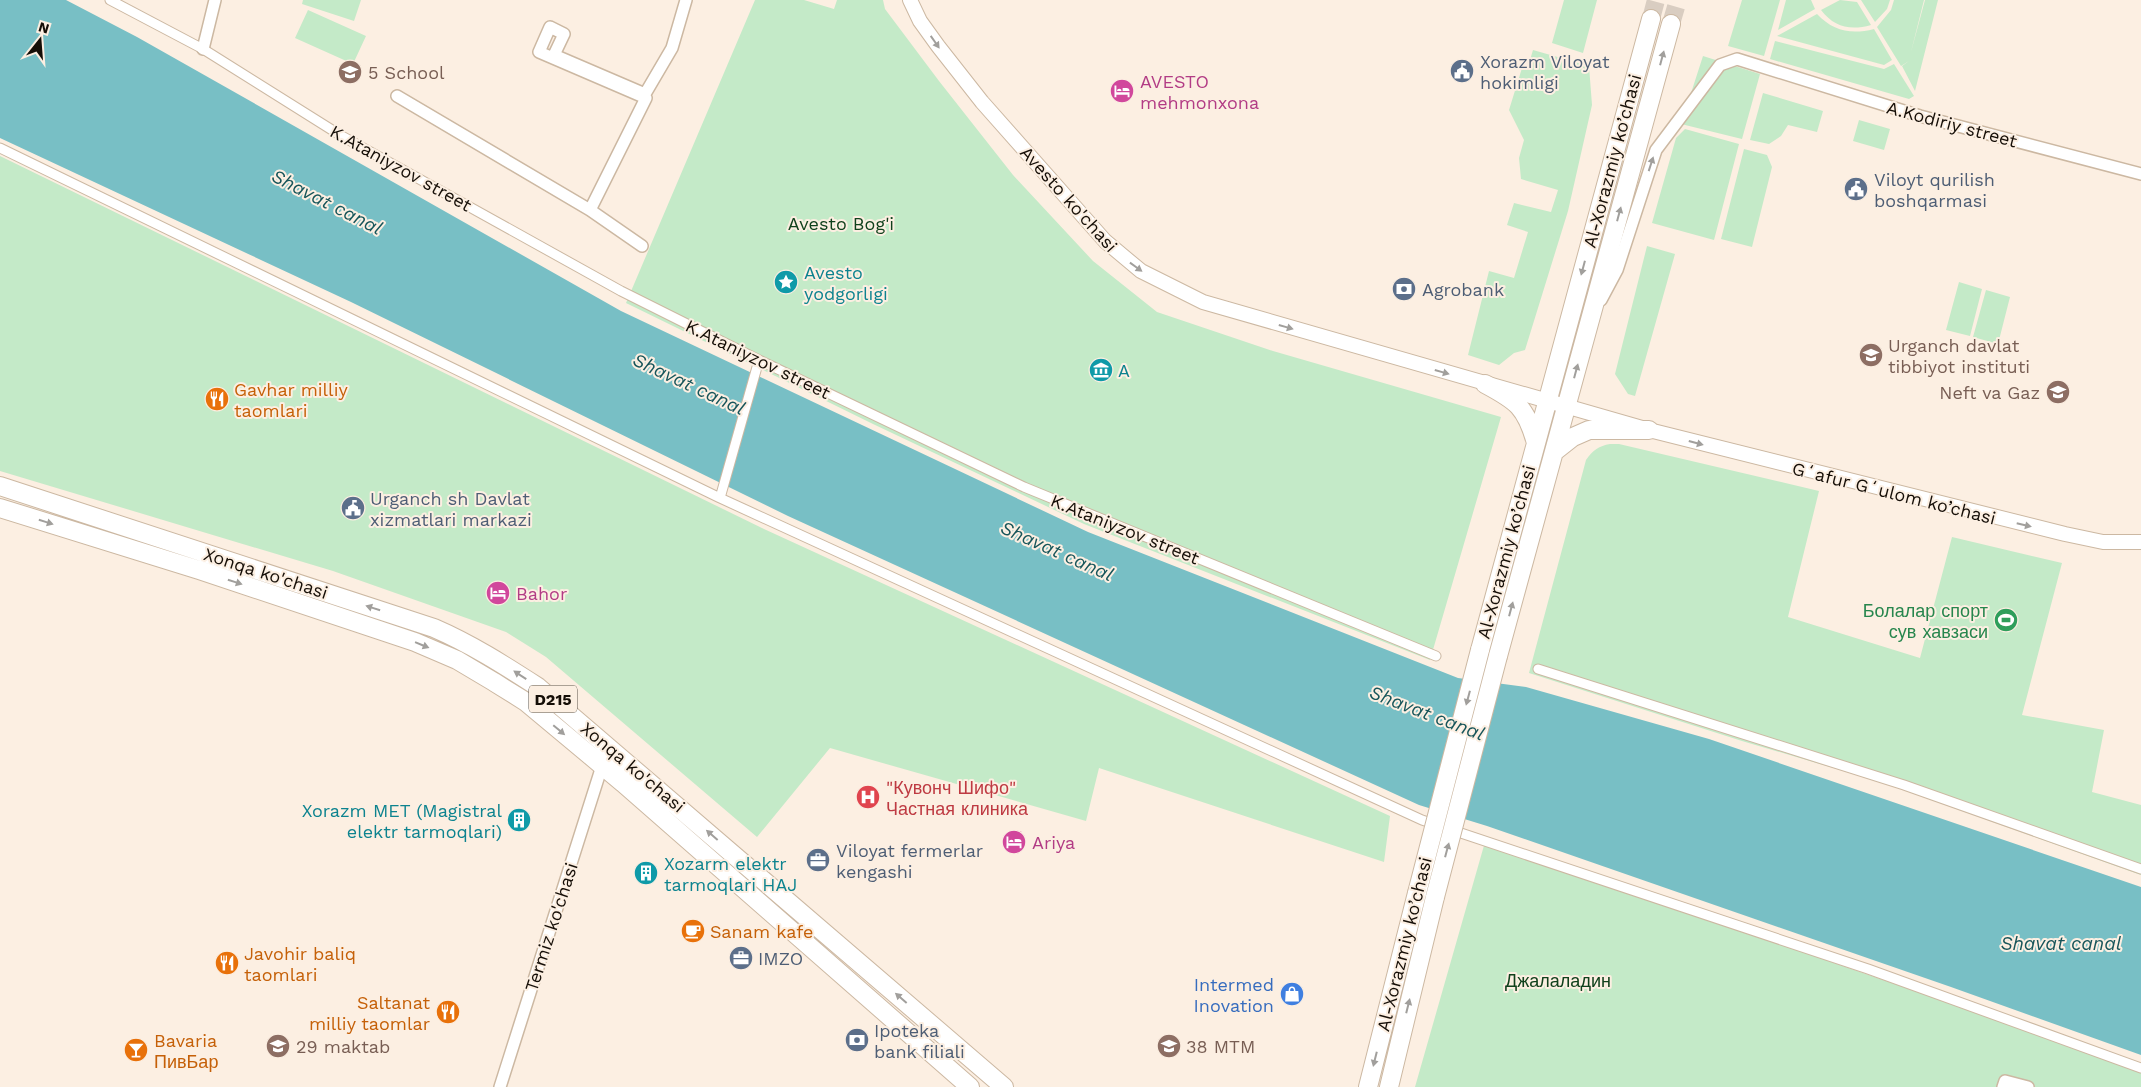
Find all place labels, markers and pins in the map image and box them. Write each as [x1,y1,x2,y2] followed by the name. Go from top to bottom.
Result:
[1480,51,1610,93] place label: Xorazm Viloyat hokimligi
[1449,58,1475,84] public building icon: Xorazm Viloyat hokimligi
[337,59,363,85] school or university icon: 5 School
[368,62,445,83] place label: 5 School
[1140,71,1259,113] place label: AVESTO mehmonxona
[1109,78,1135,104] hotel icon: AVESTO mehmonxona
[1874,169,1995,211] place label: Viloyt qurilish boshqarmasi
[1843,176,1869,202] public building icon: Viloyt qurilish boshqarmasi
[804,262,888,304] place label: Avesto yodgorligi
[773,269,799,295] place icon: Avesto yodgorligi
[1391,276,1417,302] bank icon: Agrobank
[1422,279,1504,300] place label: Agrobank
[1888,335,2030,377] place label: Urganch davlat tibbiyot instituti
[1858,342,1884,368] school or university icon: Urganch davlat tibbiyot instituti
[1088,357,1114,383] museum icon: A
[1118,360,1130,381] place label: A
[234,379,348,421] place label: Gavhar milliy taomlari
[2045,379,2071,405] school or university icon: Neft va Gaz
[1939,382,2040,403] place label: Neft va Gaz
[204,386,230,412] restaurant icon: Gavhar milliy taomlari
[370,488,532,530] place label: Urganch sh Davlat xizmatlari markazi
[340,495,366,521] public building icon: Urganch sh Davlat xizmatlari markazi
[485,580,511,606] hotel icon: Bahor
[516,583,567,604] place label: Bahor
[1863,600,1988,642] place label: Болалар спорт сув хавзаси
[1993,607,2019,633] sports icon: Болалар спорт сув хавзаси
[886,777,1029,819] place label: "Кувонч Шифо" Частная клиника
[855,784,881,810] hospital icon: "Кувонч Шифо" Частная клиника
[302,800,502,842] place label: Xorazm MET (Magistral elektr tarmoqlari)
[506,807,532,833] building icon: Xorazm MET (Magistral elektr tarmoqlari)
[1001,829,1027,855] hotel icon: Ariya
[1032,832,1075,853] place label: Ariya
[836,840,983,882] place label: Viloyat fermerlar kengashi
[805,847,831,873] office icon: Viloyat fermerlar kengashi
[664,853,798,895] place label: Xozarm elektr tarmoqlari HAJ
[633,860,659,886] building icon: Xozarm elektr tarmoqlari HAJ
[680,918,706,944] cafe icon: Sanam kafe
[710,921,814,942] place label: Sanam kafe
[244,943,356,985] place label: Javohir baliq taomlari
[728,945,754,971] office icon: IMZO
[758,948,803,969] place label: IMZO
[214,950,240,976] restaurant icon: Javohir baliq taomlari
[1194,974,1274,1016] place label: Intermed Inovation
[1279,981,1305,1007] shop icon: Intermed Inovation
[309,992,430,1034] place label: Saltanat milliy taomlar
[435,999,461,1025] restaurant icon: Saltanat milliy taomlar
[874,1020,965,1062] place label: Ipoteka bank filiali
[844,1027,870,1053] bank icon: Ipoteka bank filiali
[154,1030,218,1072] place label: Bavaria ПивБар
[265,1033,291,1059] school or university icon: 29 maktab
[1156,1033,1182,1059] school or university icon: 38 MTM
[296,1036,390,1057] place label: 29 maktab
[1186,1036,1255,1057] place label: 38 MTM
[123,1037,149,1063] bar icon: Bavaria ПивБар

